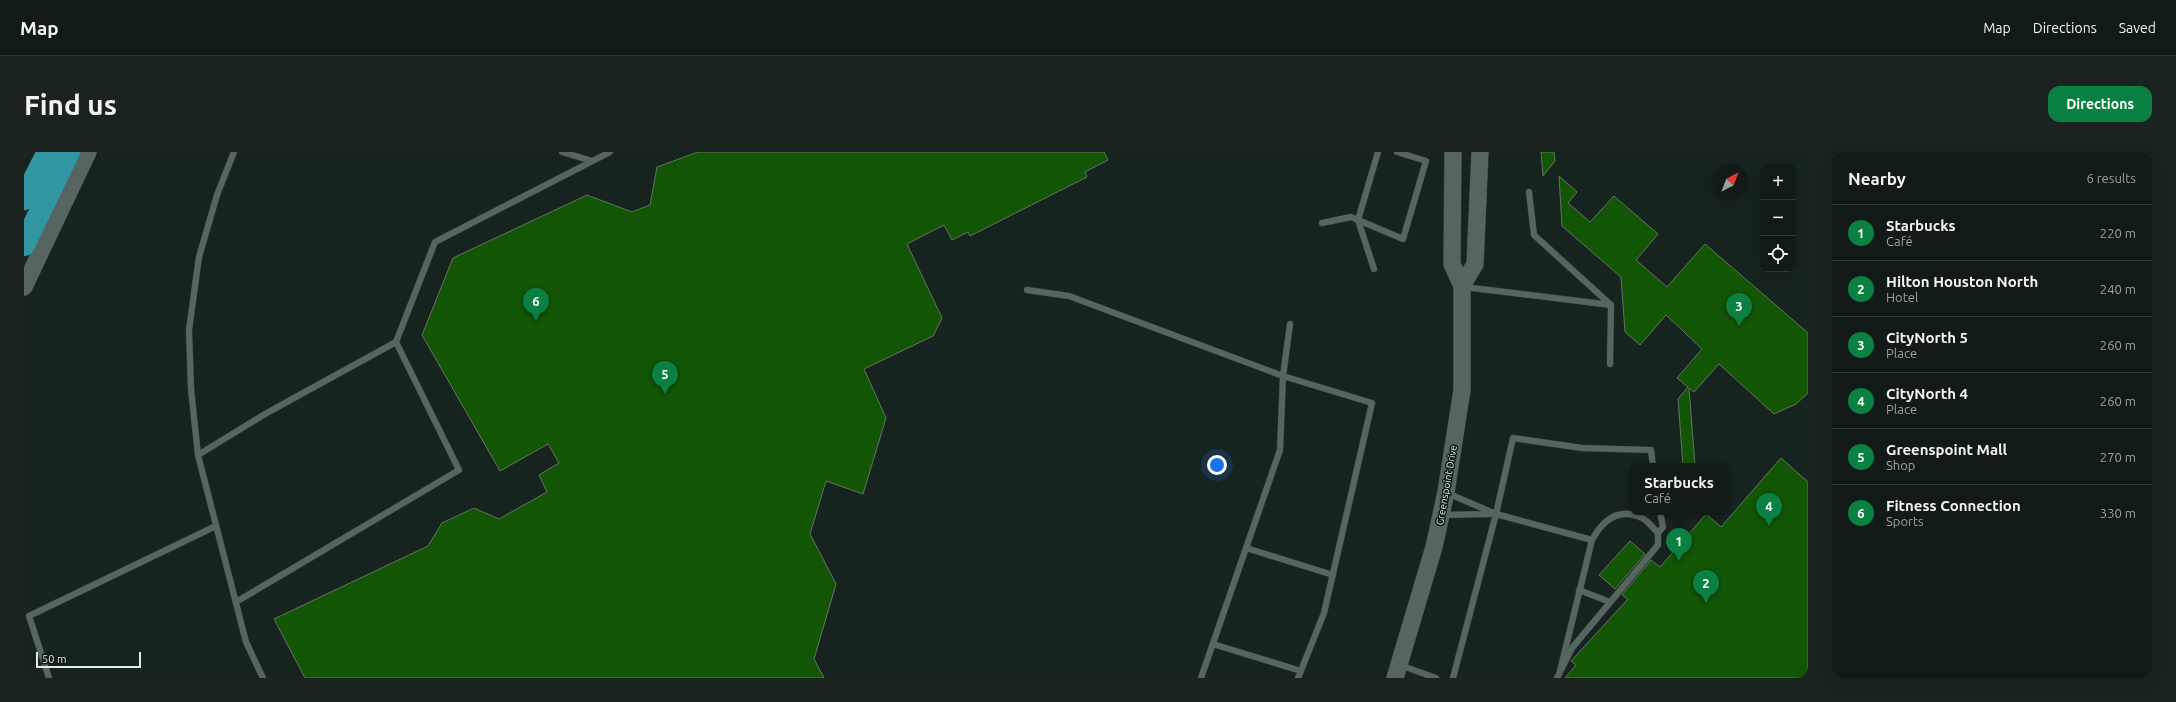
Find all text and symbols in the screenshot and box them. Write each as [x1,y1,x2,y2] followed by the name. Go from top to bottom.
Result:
[20,17,59,39] text: Map
[1983,20,2011,36] text: Map
[2033,20,2097,36] text: Directions
[2119,20,2156,36] text: Saved
[2048,86,2152,122] button: Directions
[24,89,117,120] text: Find us
[1712,164,1748,200] north arrow
[1760,164,1796,272] map controls
[1760,164,1796,200] button: +
[1848,169,1906,188] text: Nearby
[2086,171,2136,185] text: 6 results
[1760,200,1796,236] button: −
[1886,217,1956,234] text: Starbucks
[1857,226,1865,240] text: 1
[2100,226,2136,240] text: 220 m
[1886,234,1913,248] text: Café
[1760,236,1796,272] button: locate
[1886,273,2038,290] text: Hilton Houston North
[1857,282,1865,296] text: 2
[2100,282,2136,296] text: 240 m
[523,288,549,321] pin: 6
[1886,290,1918,304] text: Hotel
[1726,293,1752,326] pin: 3
[1886,329,1968,346] text: CityNorth 5
[1857,338,1865,352] text: 3
[2100,338,2136,352] text: 260 m
[1886,346,1917,360] text: Place
[652,361,678,394] pin: 5
[1886,385,1968,402] text: CityNorth 4
[1857,394,1865,408] text: 4
[2100,394,2136,408] text: 260 m
[1886,402,1917,416] text: Place
[1886,441,2007,458] text: Greenspoint Mall
[1434,444,1459,526] street label: Greenspoint Drive
[1857,450,1865,464] text: 5
[2100,450,2136,464] text: 270 m
[1207,455,1227,475] your location
[1886,458,1915,472] text: Shop
[1630,463,1728,515] popup
[1644,474,1714,491] text: Starbucks
[1644,491,1671,505] text: Café
[1756,493,1782,526] pin: 4
[1886,497,2021,514] text: Fitness Connection
[1857,506,1865,520] text: 6
[2100,506,2136,520] text: 330 m
[1886,514,1924,528] text: Sports
[1666,528,1692,561] pin: 1
[1693,570,1719,603] pin: 2
[36,650,141,669] scale bar
[42,653,66,665] text: 50 m

